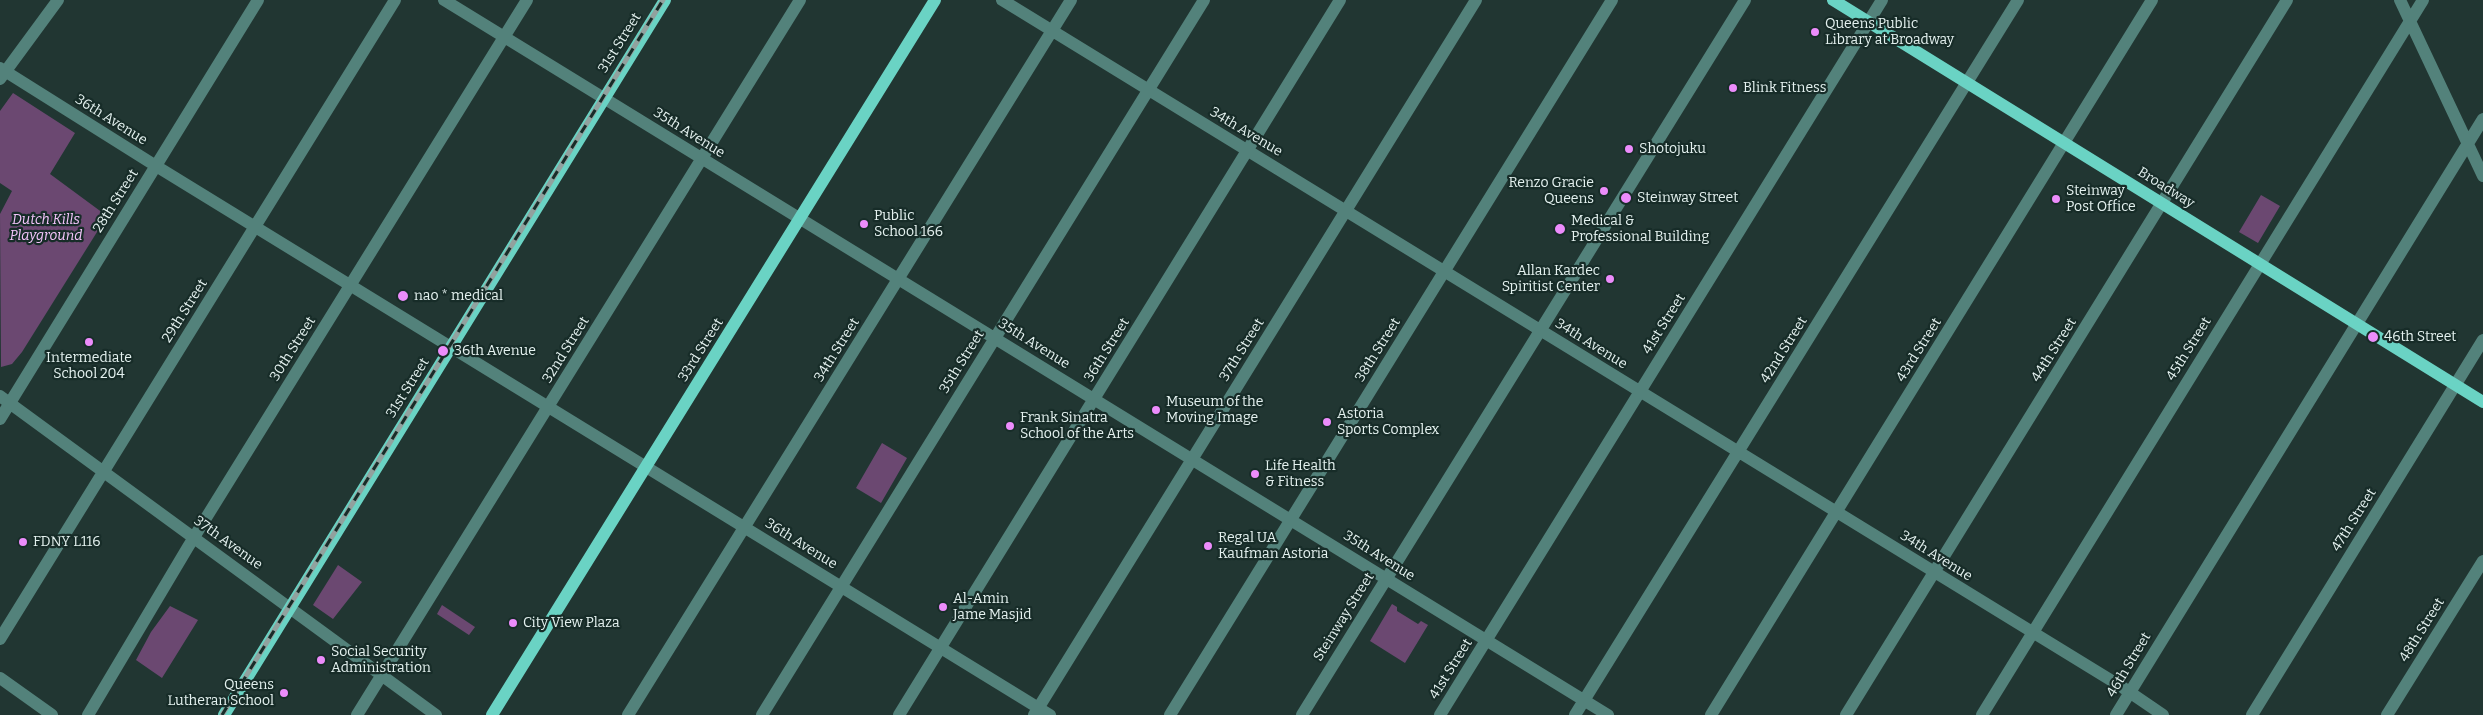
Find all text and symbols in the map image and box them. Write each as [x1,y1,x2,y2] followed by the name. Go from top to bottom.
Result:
[595,10,645,76] street label: 31st Street
[1825,16,1954,48] place label: Queens Public Library at Broadway
[1809,26,1821,38] marker: Queens Public Library at Broadway
[1743,80,1826,96] place label: Blink Fitness
[1727,82,1739,94] marker: Blink Fitness
[72,91,150,149] street label: 36th Avenue
[650,104,728,162] street label: 35th Avenue
[1207,104,1285,160] street label: 34th Avenue
[1639,141,1706,157] place label: Shotojuku
[1623,143,1635,155] marker: Shotojuku
[2134,164,2198,212] street label: Broadway
[90,166,142,236] street label: 28th Street
[1508,175,1594,208] place label: Renzo Gracie Queens
[2066,183,2136,216] place label: Steinway Post Office
[1598,185,1610,197] marker: Renzo Gracie Queens
[1637,190,1738,206] place label: Steinway Street
[1619,191,1633,205] marker: Steinway Street
[2050,193,2062,205] marker: Steinway Post Office
[874,208,943,240] place label: Public School 166
[10,212,82,244] park label: Dutch Kills Playground
[1571,213,1709,246] place label: Medical & Professional Building
[858,218,870,230] marker: Public School 166
[1553,222,1567,236] marker: Medical & Professional Building
[1502,263,1600,296] place label: Allan Kardec Spiritist Center
[1604,273,1616,285] marker: Allan Kardec Spiritist Center
[159,276,211,346] street label: 29th Street
[414,288,503,304] place label: nao * medical
[396,289,410,303] marker: nao * medical
[1639,291,1689,357] street label: 41st Street
[267,314,319,384] street label: 30th Street
[539,314,593,386] street label: 32nd Street
[1757,314,1811,386] street label: 42nd Street
[2163,314,2215,384] street label: 45th Street
[675,315,727,385] street label: 33rd Street
[811,315,863,385] street label: 34th Street
[995,315,1073,373] street label: 35th Avenue
[1081,315,1133,385] street label: 36th Street
[1216,315,1268,385] street label: 37th Street
[1352,315,1404,385] street label: 38th Street
[1552,315,1630,373] street label: 34th Avenue
[1893,315,1945,385] street label: 43rd Street
[2028,315,2080,385] street label: 44th Street
[936,327,988,397] street label: 35th Street
[2384,329,2456,345] place label: 46th Street
[2366,330,2380,344] marker: 46th Street
[83,336,95,348] marker: Intermediate School 204
[454,343,536,359] place label: 36th Avenue
[436,344,450,358] marker: 36th Avenue
[46,350,132,382] place label: Intermediate School 204
[383,355,433,421] street label: 31st Street
[1166,394,1263,427] place label: Museum of the Moving Image
[1150,404,1162,416] marker: Museum of the Moving Image
[1337,406,1439,438] place label: Astoria Sports Complex
[1020,410,1134,442] place label: Frank Sinatra School of the Arts
[1321,416,1333,428] marker: Astoria Sports Complex
[1004,420,1016,432] marker: Frank Sinatra School of the Arts
[1265,458,1336,491] place label: Life Health & Fitness
[1249,468,1261,480] marker: Life Health & Fitness
[2328,485,2380,555] street label: 47th Street
[190,512,266,574] street label: 37th Avenue
[762,515,840,573] street label: 36th Avenue
[1340,527,1418,585] street label: 35th Avenue
[1897,527,1975,585] street label: 34th Avenue
[1218,530,1328,562] place label: Regal UA Kaufman Astoria
[33,534,100,550] place label: FDNY L116
[17,536,29,548] marker: FDNY L116
[1202,540,1214,552] marker: Regal UA Kaufman Astoria
[1310,570,1378,664] street label: Steinway Street
[953,591,1032,624] place label: Al-Amin Jame Masjid
[2396,595,2448,665] street label: 48th Street
[937,601,949,613] marker: Al-Amin Jame Masjid
[523,615,620,631] place label: City View Plaza
[507,617,519,629] marker: City View Plaza
[2103,630,2155,700] street label: 46th Street
[1426,636,1476,702] street label: 41st Street
[331,644,431,676] place label: Social Security Administration
[315,654,327,666] marker: Social Security Administration
[167,677,274,710] place label: Queens Lutheran School
[278,687,290,699] marker: Queens Lutheran School

